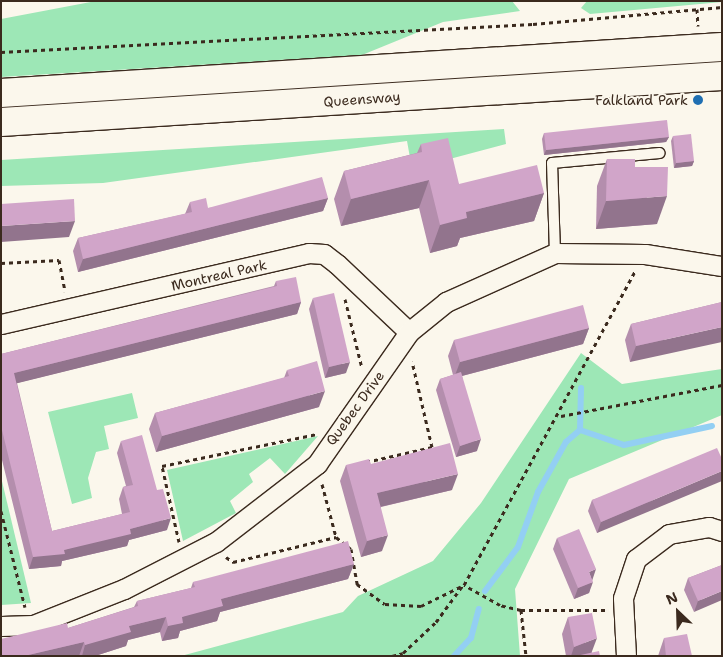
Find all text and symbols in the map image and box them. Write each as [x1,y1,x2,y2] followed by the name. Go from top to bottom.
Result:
[323,88,401,110] street label: Queensway
[595,92,688,108] place label: Falkland Park
[692,94,704,106] marker: Falkland Park
[170,256,268,294] street label: Montreal Park
[322,367,388,449] street label: Quebec Drive
[653,587,703,637] north arrow
[663,588,681,609] text: N

